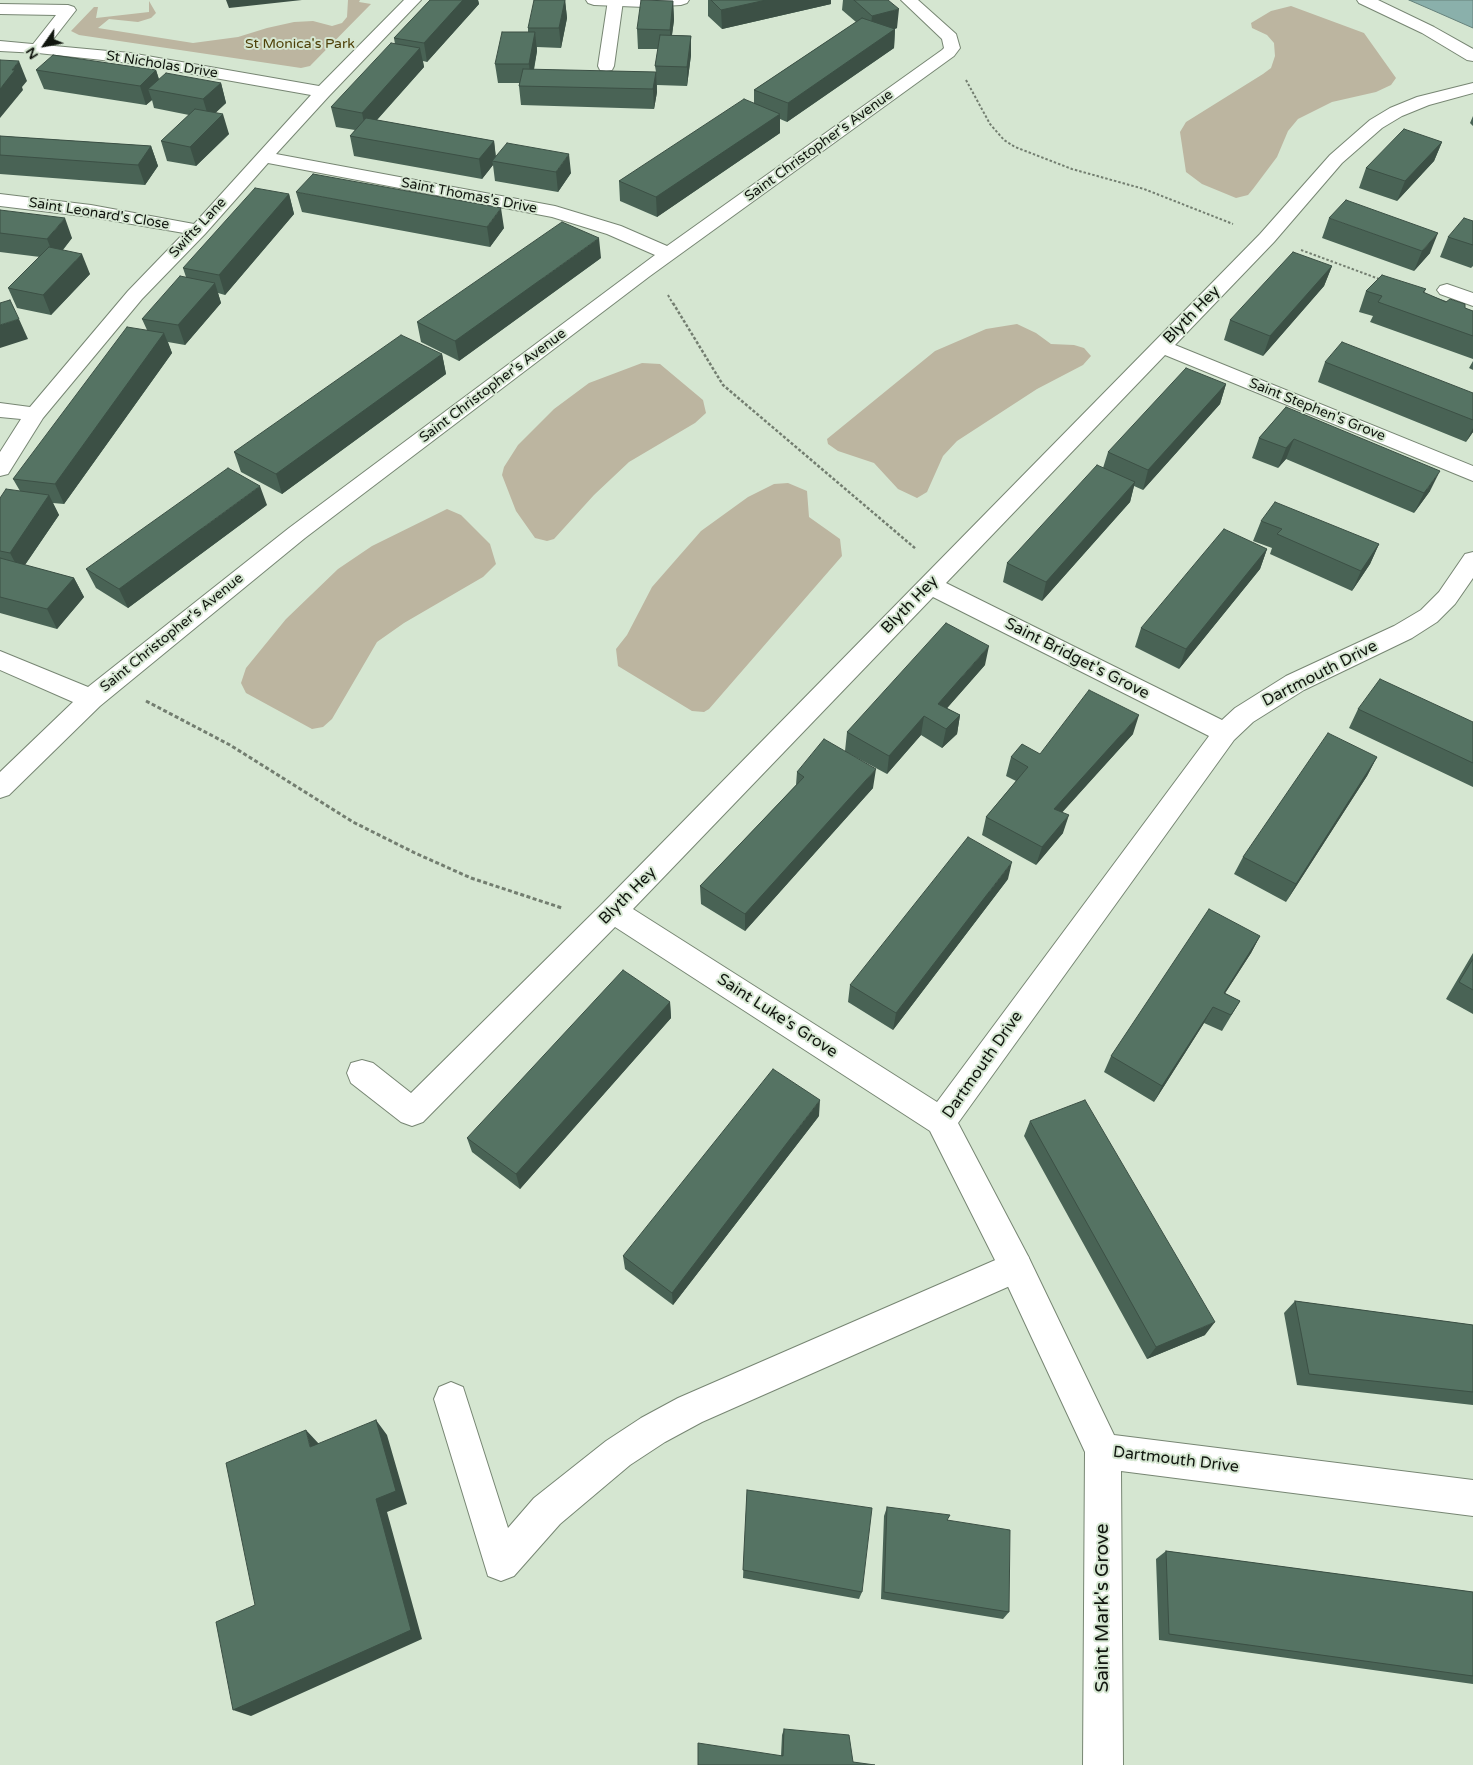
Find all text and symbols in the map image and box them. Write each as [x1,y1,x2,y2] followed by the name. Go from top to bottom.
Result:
[20,20,70,70] north arrow
[245,36,355,52] park label: St Monica's Park
[22,44,42,63] text: N
[105,48,219,82] street label: St Nicholas Drive
[742,87,896,205] street label: Saint Christopher's Avenue
[400,175,538,217] street label: Saint Thomas's Drive
[166,194,230,262] street label: Swifts Lane
[28,195,170,233] street label: Saint Leonard's Close
[1160,282,1224,348] street label: Blyth Hey
[416,325,570,447] street label: Saint Christopher's Avenue
[1246,375,1388,445] street label: Saint Stephen's Grove
[97,570,247,696] street label: Saint Christopher's Avenue
[878,572,942,638] street label: Blyth Hey
[1002,614,1152,704] street label: Saint Bridget's Grove
[1259,637,1381,711] street label: Dartmouth Drive
[595,863,661,929] street label: Blyth Hey
[713,970,841,1062] street label: Saint Luke's Grove
[939,1008,1027,1122] street label: Dartmouth Drive
[1112,1443,1240,1477] street label: Dartmouth Drive
[1092,1523,1114,1693] street label: Saint Mark's Grove

